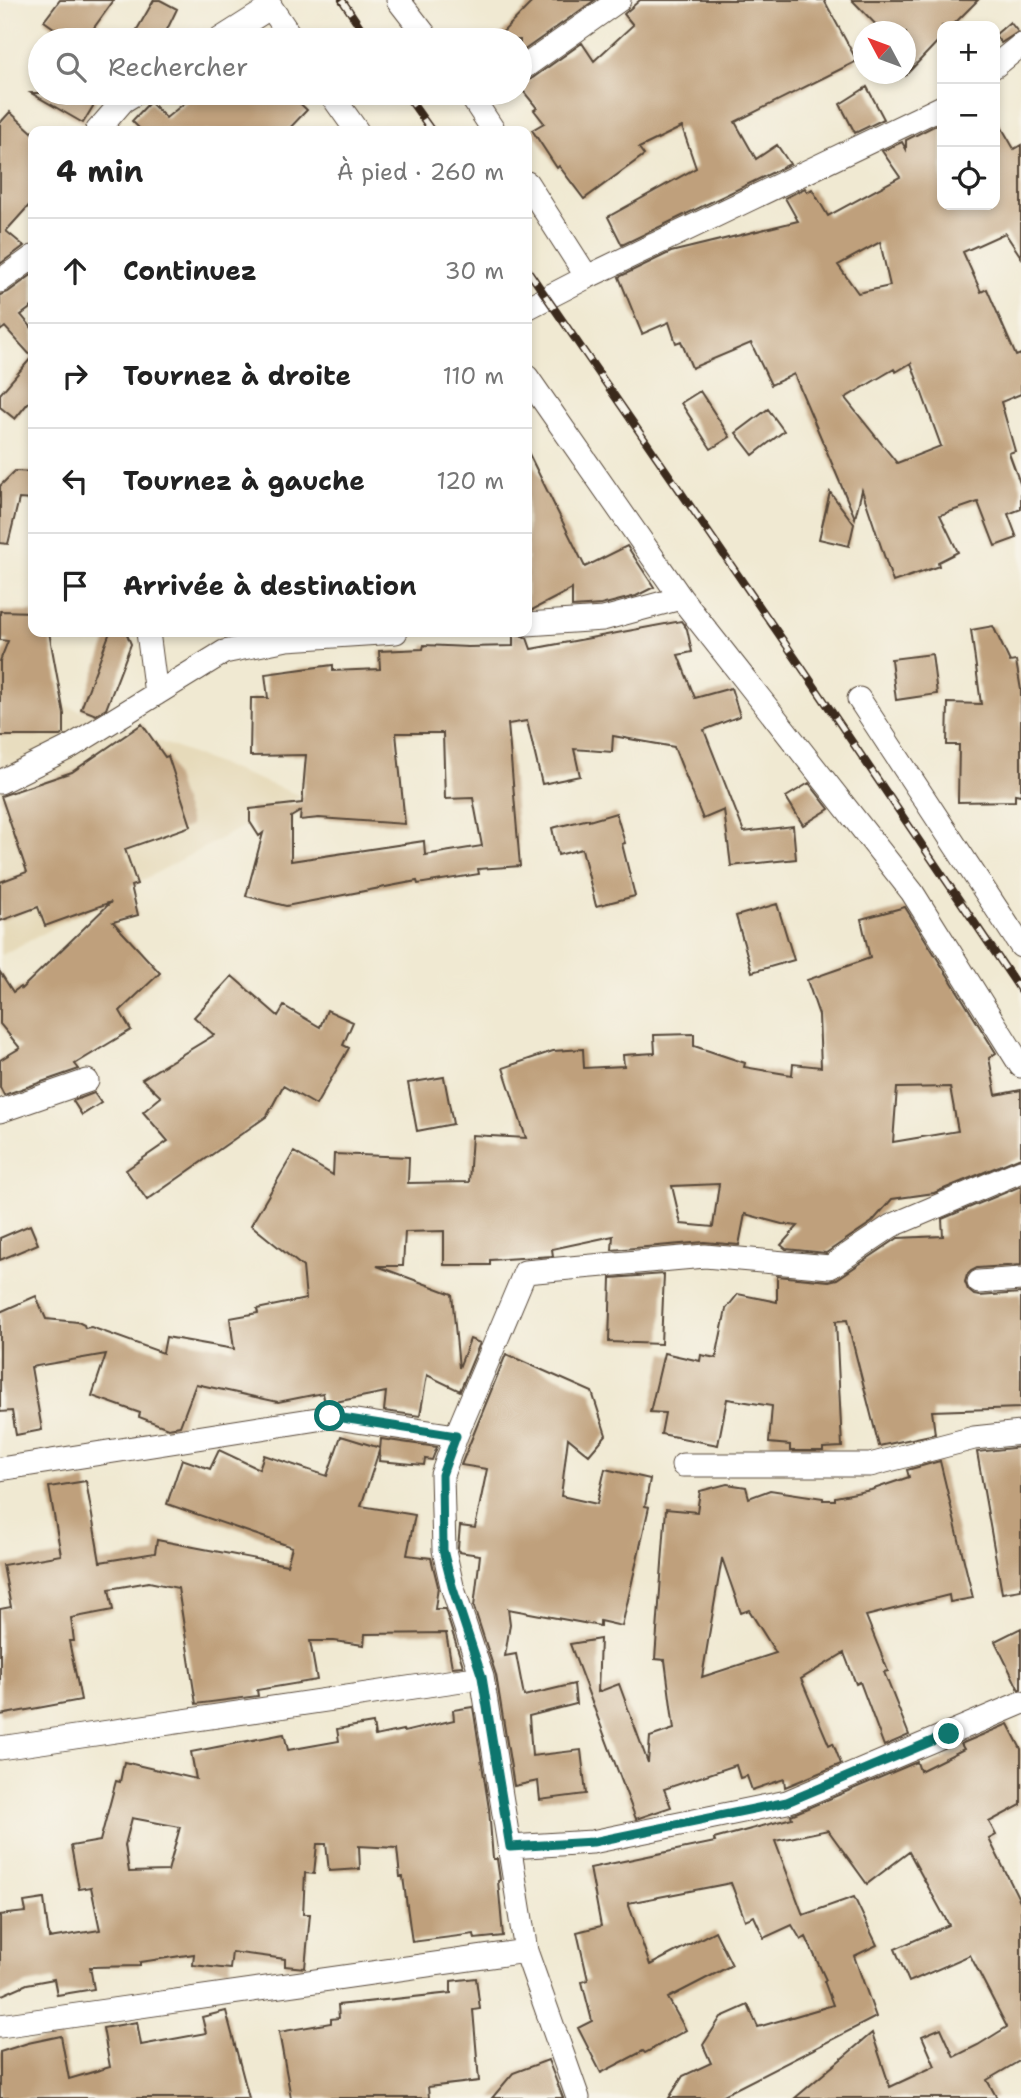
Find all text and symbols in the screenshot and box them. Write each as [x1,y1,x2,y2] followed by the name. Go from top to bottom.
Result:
[853,21,916,84] north arrow
[937,21,1000,210] map controls
[937,21,1000,84] button: +
[28,28,532,105] search box
[52,48,90,86] icon: search
[108,49,248,84] text: Rechercher
[937,84,1000,147] button: −
[937,147,1000,210] button: locate
[56,151,143,192] text: 4 min
[337,157,504,187] text: À pied · 260 m
[56,252,94,290] icon: ahead
[123,253,257,288] text: Continuez
[445,256,504,286] text: 30 m
[56,357,94,395] icon: right
[123,358,351,393] text: Tournez à droite
[442,361,504,391] text: 110 m
[56,462,94,500] icon: left
[123,463,365,498] text: Tournez à gauche
[436,466,504,496] text: 120 m
[56,567,94,605] icon: arrive
[123,568,417,603] text: Arrivée à destination
[314,1400,345,1431] route start
[933,1718,964,1749] route end

